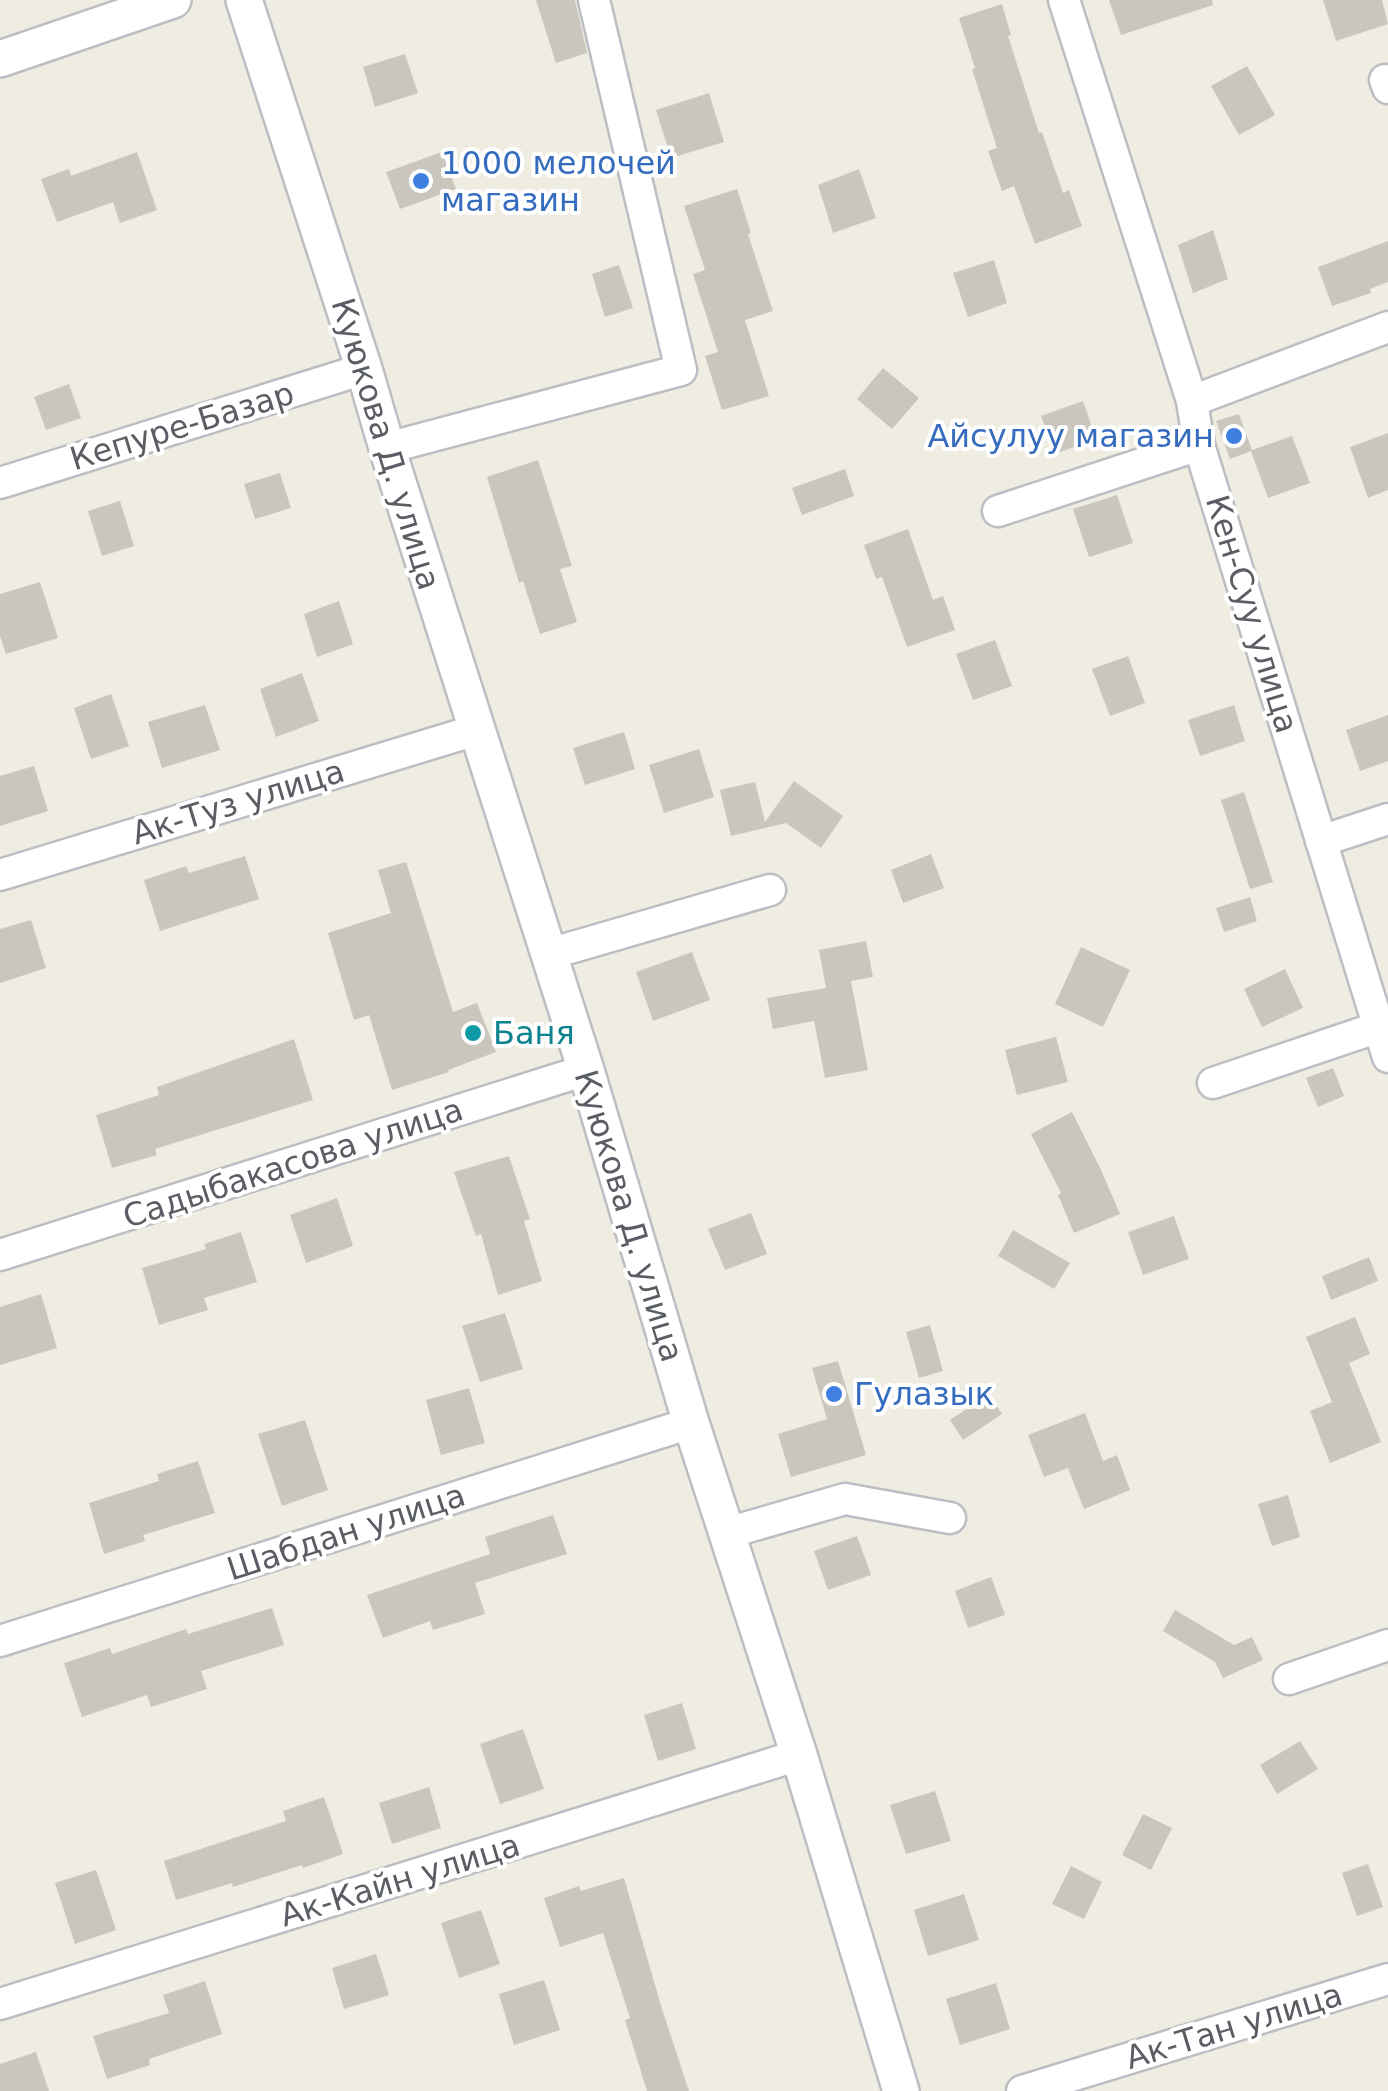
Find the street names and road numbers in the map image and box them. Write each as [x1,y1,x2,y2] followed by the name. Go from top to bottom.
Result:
[324,294,448,594] street label: Куюкова Д. улица
[65,374,299,478] street label: Кепуре-Базар
[1198,490,1306,738] street label: Кен-Суу улица
[127,752,349,852] street label: Ак-Туз улица
[567,1066,691,1366] street label: Куюкова Д. улица
[118,1090,468,1236] street label: Садыбакасова улица
[222,1476,470,1588] street label: Шабдан улица
[276,1825,524,1935] street label: Ак-Кайн улица
[1121,1975,1347,2077] street label: Ак-Тан улица

